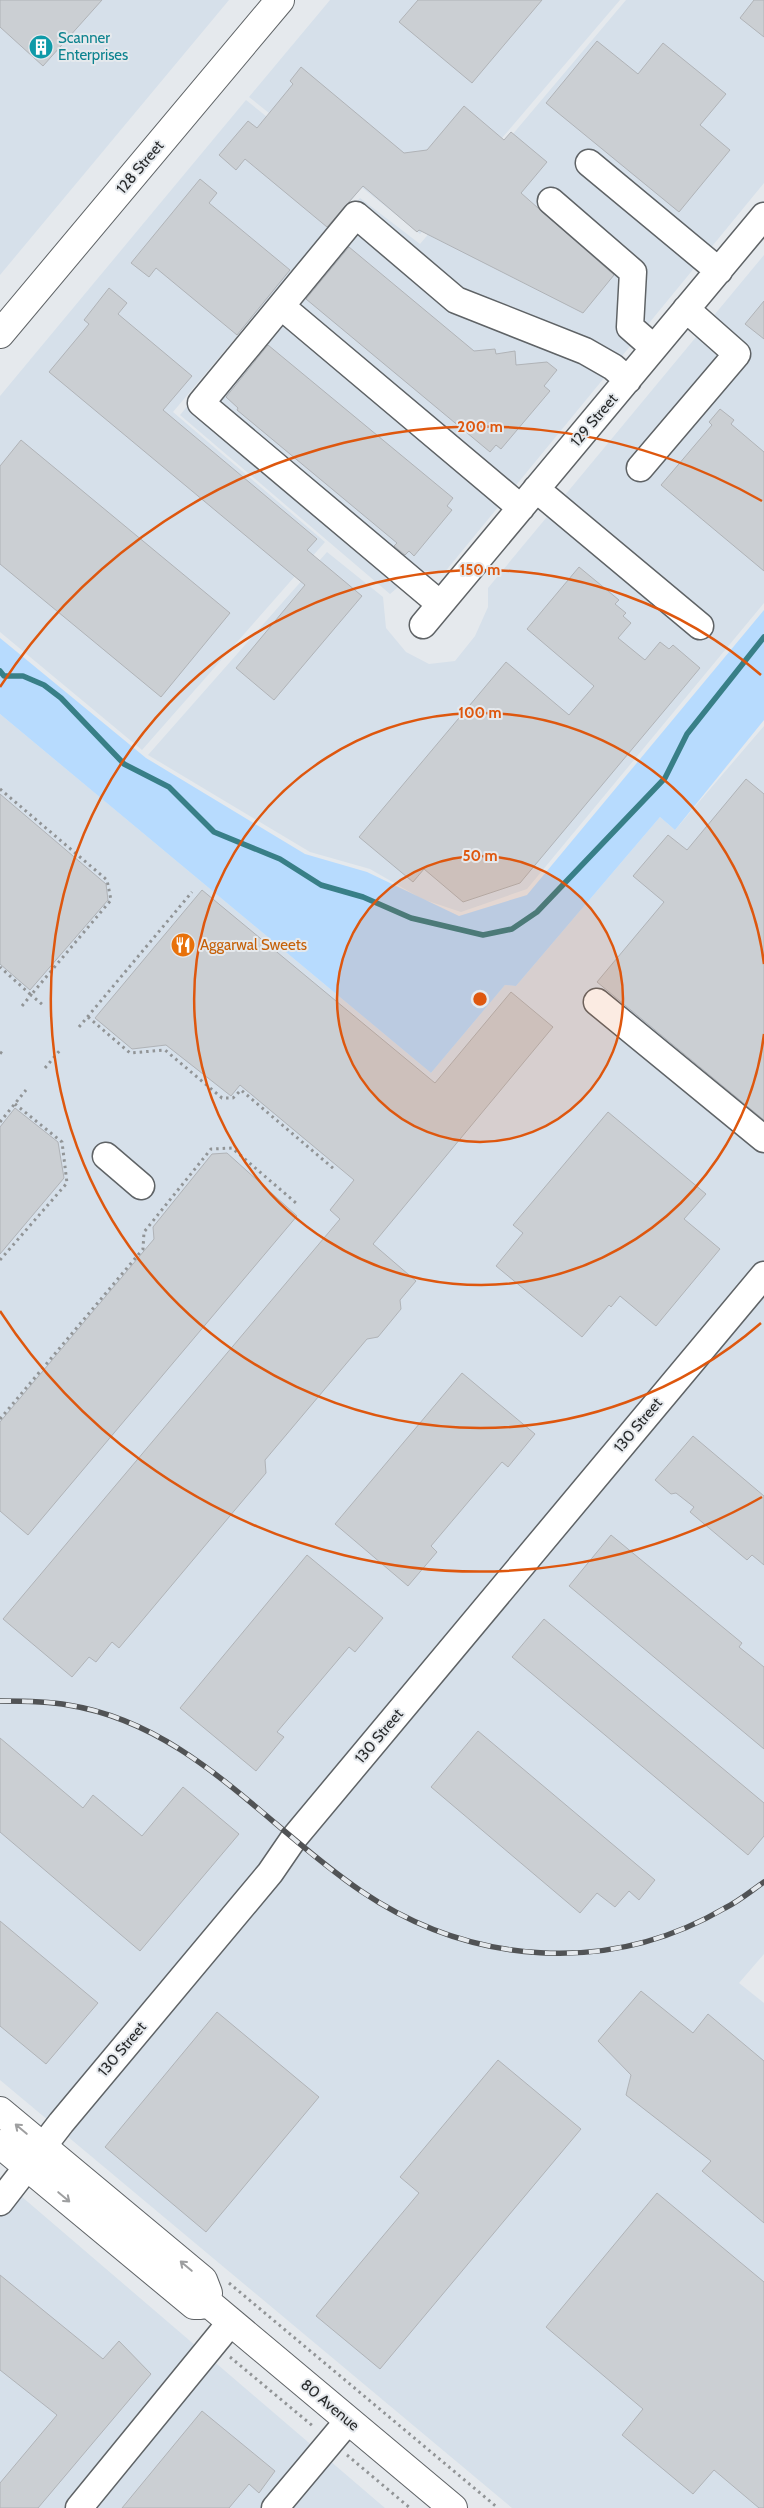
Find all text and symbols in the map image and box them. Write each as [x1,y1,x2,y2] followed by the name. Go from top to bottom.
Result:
[58,29,128,64] place label: Scanner Enterprises
[28,34,54,60] building icon: Scanner Enterprises
[113,137,167,197] street label: 128 Street
[567,390,621,450] street label: 129 Street
[457,418,503,436] text: 200 m
[460,561,500,579] text: 150 m
[458,704,502,722] text: 100 m
[462,847,498,865] text: 50 m
[170,932,196,958] restaurant icon: Aggarwal Sweets
[200,936,307,954] place label: Aggarwal Sweets
[471,990,489,1008] centre of rings
[610,1394,666,1456] street label: 130 Street
[351,1705,407,1767] street label: 130 Street
[94,2018,150,2080] street label: 130 Street
[15,2123,28,2134] one-way arrow
[57,2192,70,2203] one-way arrow
[180,2260,193,2271] one-way arrow
[297,2375,363,2435] street label: 80 Avenue

